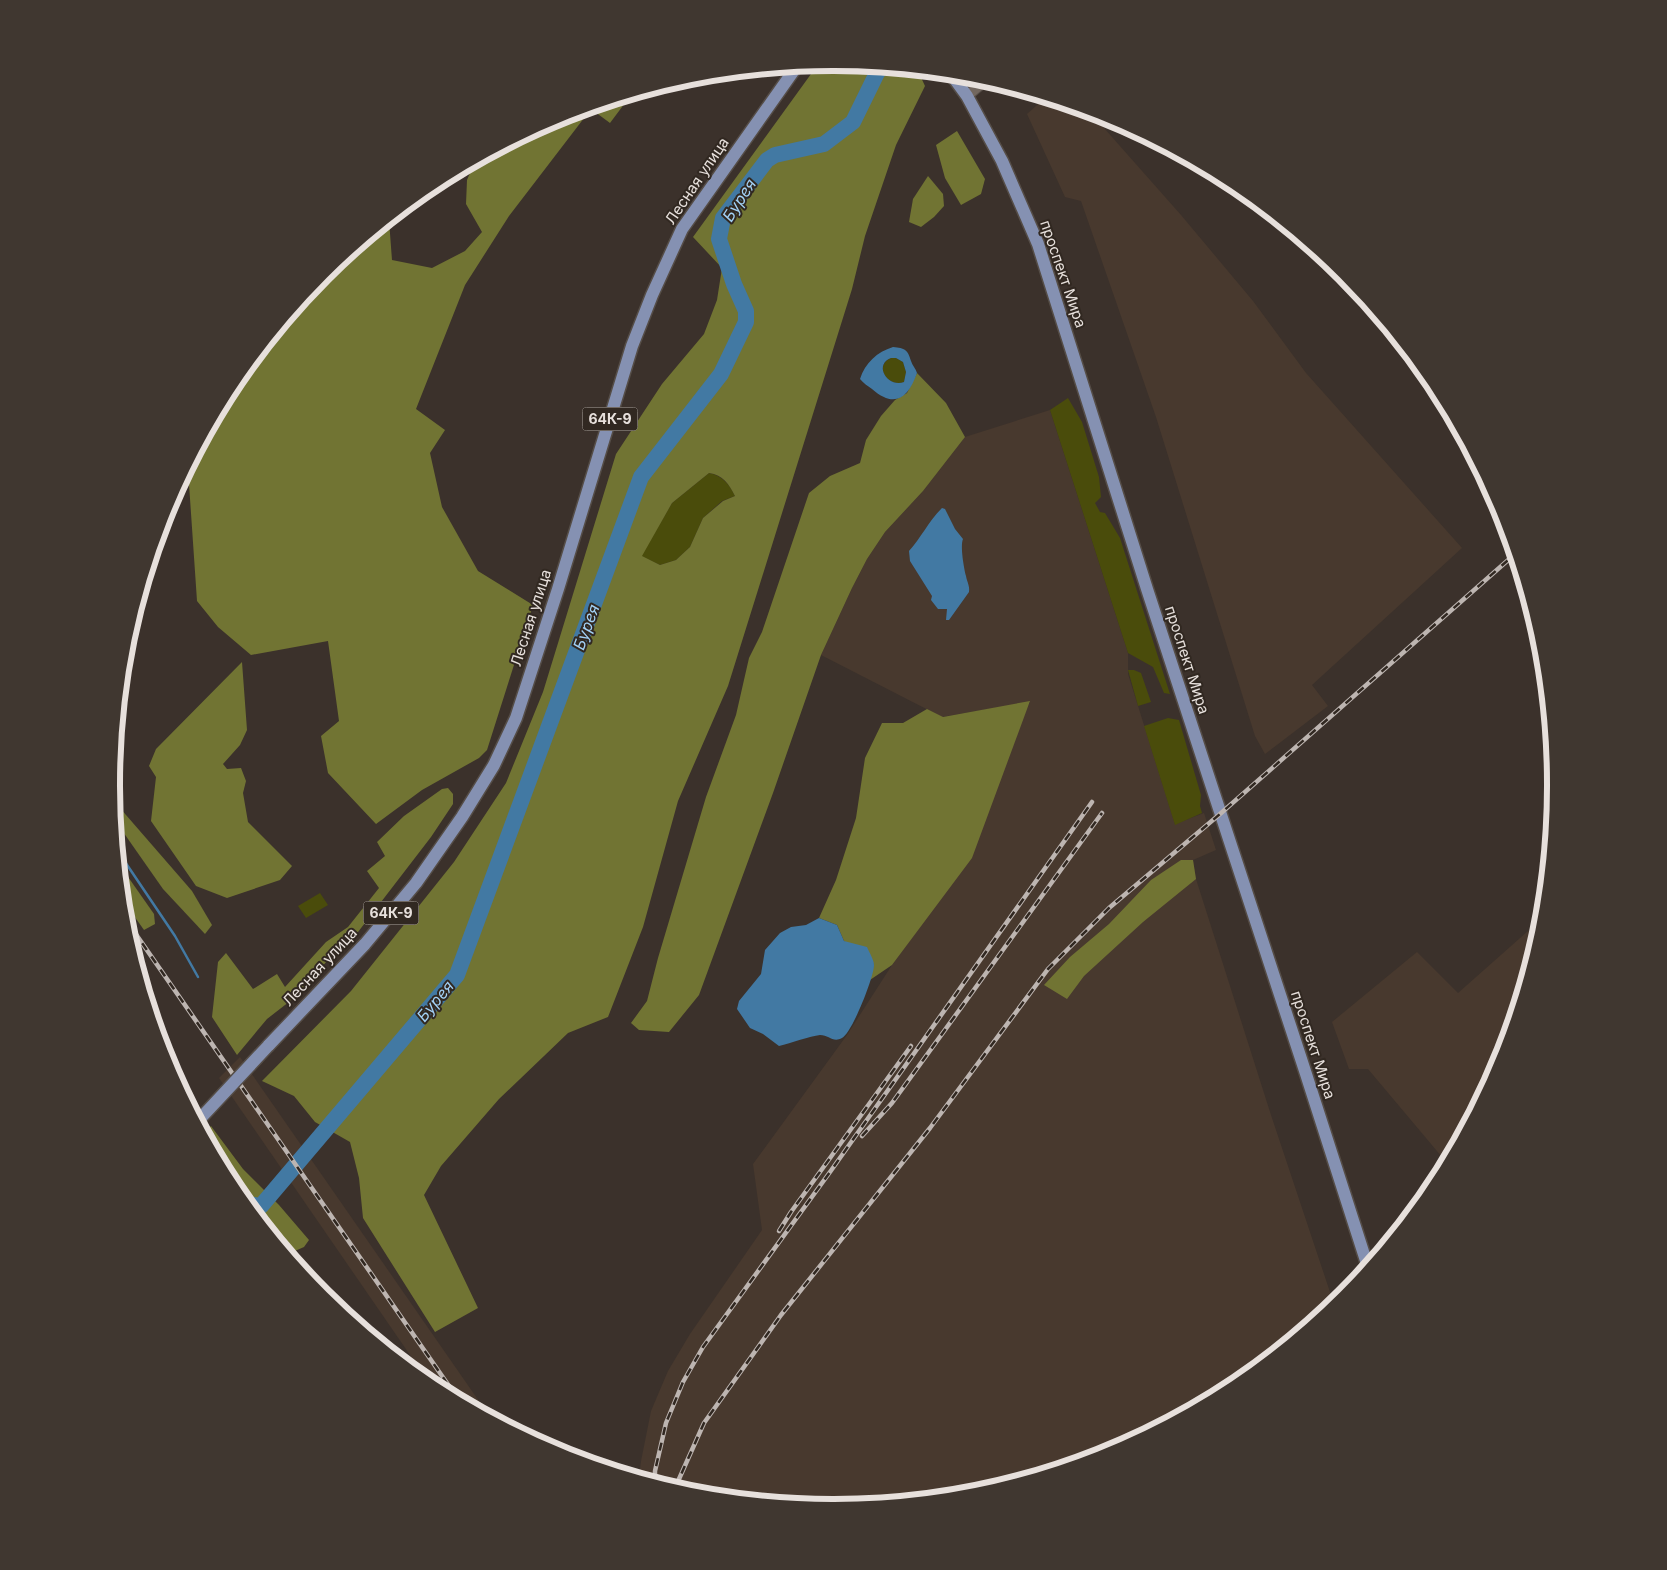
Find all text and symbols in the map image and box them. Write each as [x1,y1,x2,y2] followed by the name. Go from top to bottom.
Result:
[660,134,733,228] street label: Лесная улица
[718,175,760,225] water label: Бурея
[1036,217,1091,330] street label: проспект Мира
[582,408,638,430] road number: 64К-9
[506,567,555,669] street label: Лесная улица
[569,601,604,653] water label: Бурея
[1161,603,1214,716] street label: проспект Мира
[364,901,418,924] road number: 64К-9
[278,923,361,1010] street label: Лесная улица
[412,976,458,1025] water label: Бурея
[1287,988,1340,1101] street label: проспект Мира

